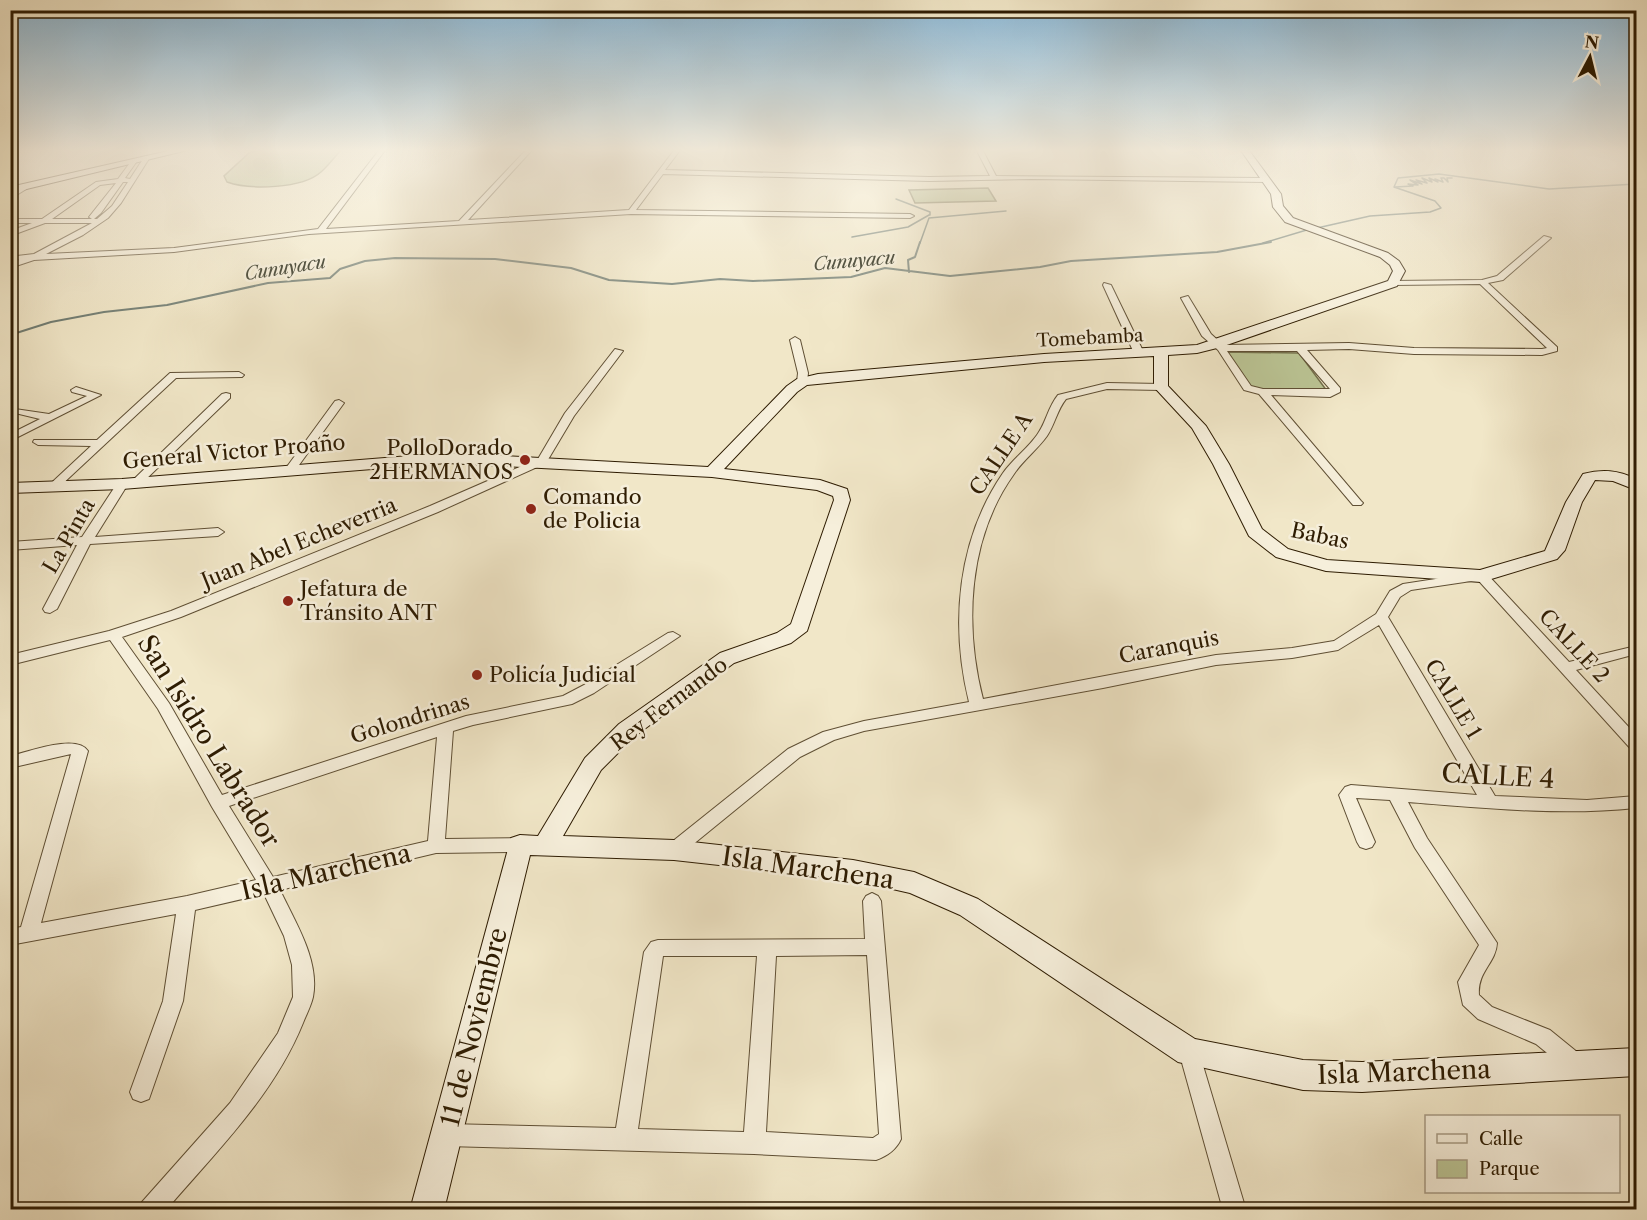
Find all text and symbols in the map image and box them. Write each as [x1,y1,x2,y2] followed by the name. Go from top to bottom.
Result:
[1560,27,1620,87] north arrow
[1584,31,1600,53] text: N
[812,246,896,276] water label: Cunuyacu
[243,251,328,285] water label: Cunuyacu
[1036,324,1145,352] street label: Tomebamba
[964,407,1037,500] street label: CALLE A
[122,429,346,474] street label: General Victor Proaño
[369,435,513,484] place label: PolloDorado 2HERMANOS
[518,453,532,467] marker: PolloDorado 2HERMANOS
[543,484,642,533] place label: Comando de Policia
[195,492,401,594] street label: Juan Abel Echeverria
[37,493,100,578] street label: La Pinta
[524,502,538,516] marker: Comando de Policia
[1289,517,1351,554] street label: Babas
[297,576,437,625] place label: Jefatura de Tránsito ANT
[281,594,295,608] marker: Jefatura de Tránsito ANT
[1534,604,1615,688] street label: CALLE 2
[1117,625,1221,668] street label: Caranquis
[131,629,287,853] street label: San Isidro Labrador
[605,652,732,756] street label: Rey Fernando
[1420,655,1487,743] street label: CALLE 1
[489,662,636,687] place label: Policía Judicial
[470,668,484,682] marker: Policía Judicial
[347,689,473,749] street label: Golondrinas
[1441,757,1555,795] street label: CALLE 4
[238,837,415,907] street label: Isla Marchena
[720,840,897,896] street label: Isla Marchena
[434,924,514,1130] street label: 11 de Noviembre
[1317,1053,1492,1091] street label: Isla Marchena
[1425,1115,1620,1193] legend
[1479,1128,1523,1150] text: Calle
[1479,1158,1540,1180] text: Parque

